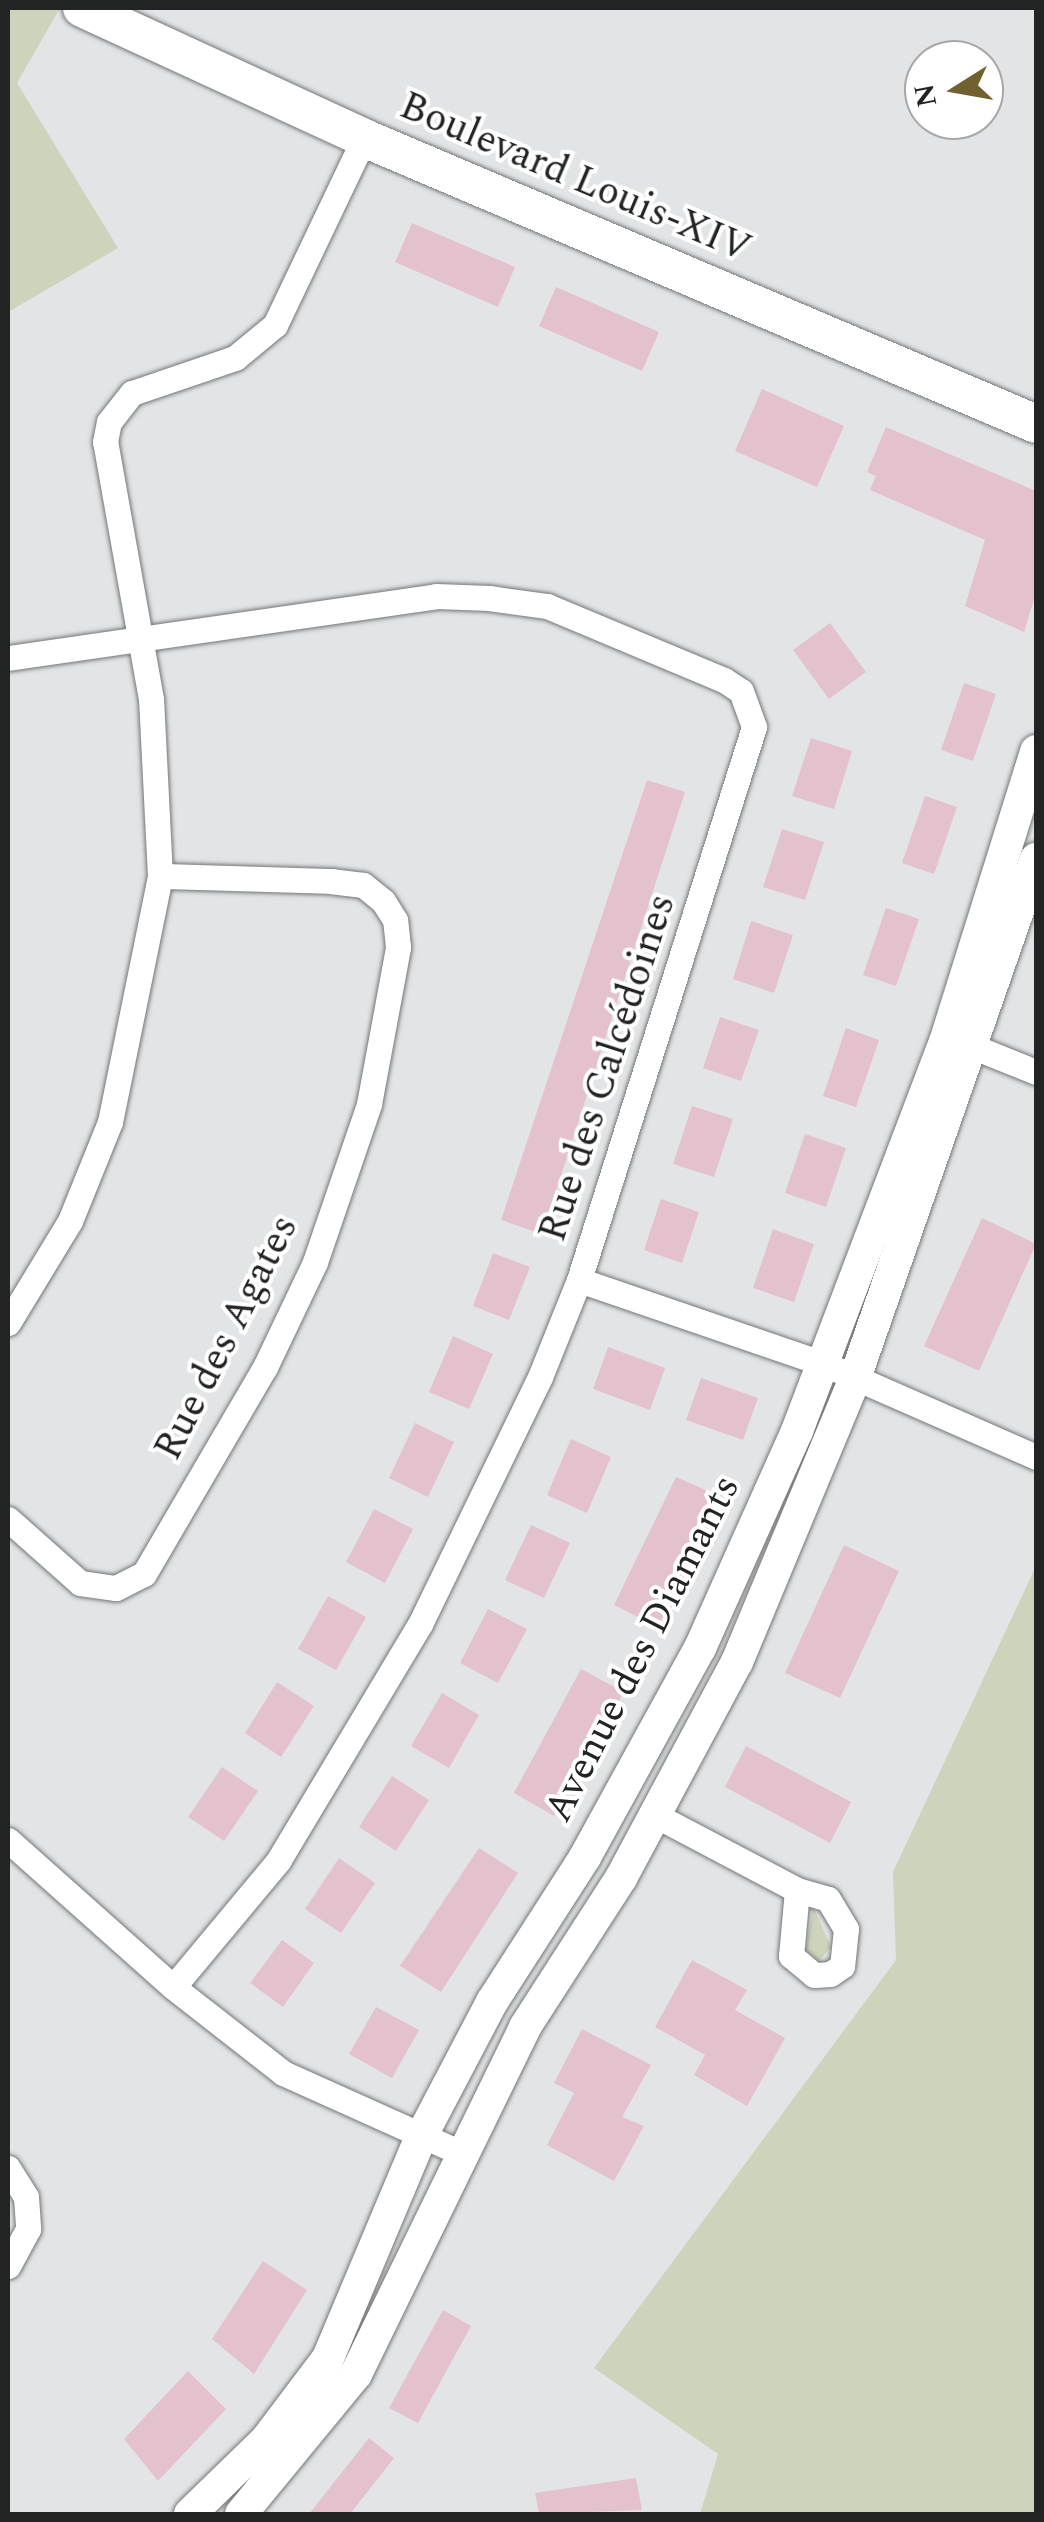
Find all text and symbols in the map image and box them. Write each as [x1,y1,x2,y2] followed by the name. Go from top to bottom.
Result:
[904,40,1004,140] north arrow
[903,80,949,111] text: N
[392,82,758,274] street label: Boulevard Louis-XIV
[529,888,687,1248] street label: Rue des Calcédoines
[145,1208,309,1468] street label: Rue des Agates
[535,1468,751,1830] street label: Avenue des Diamants

